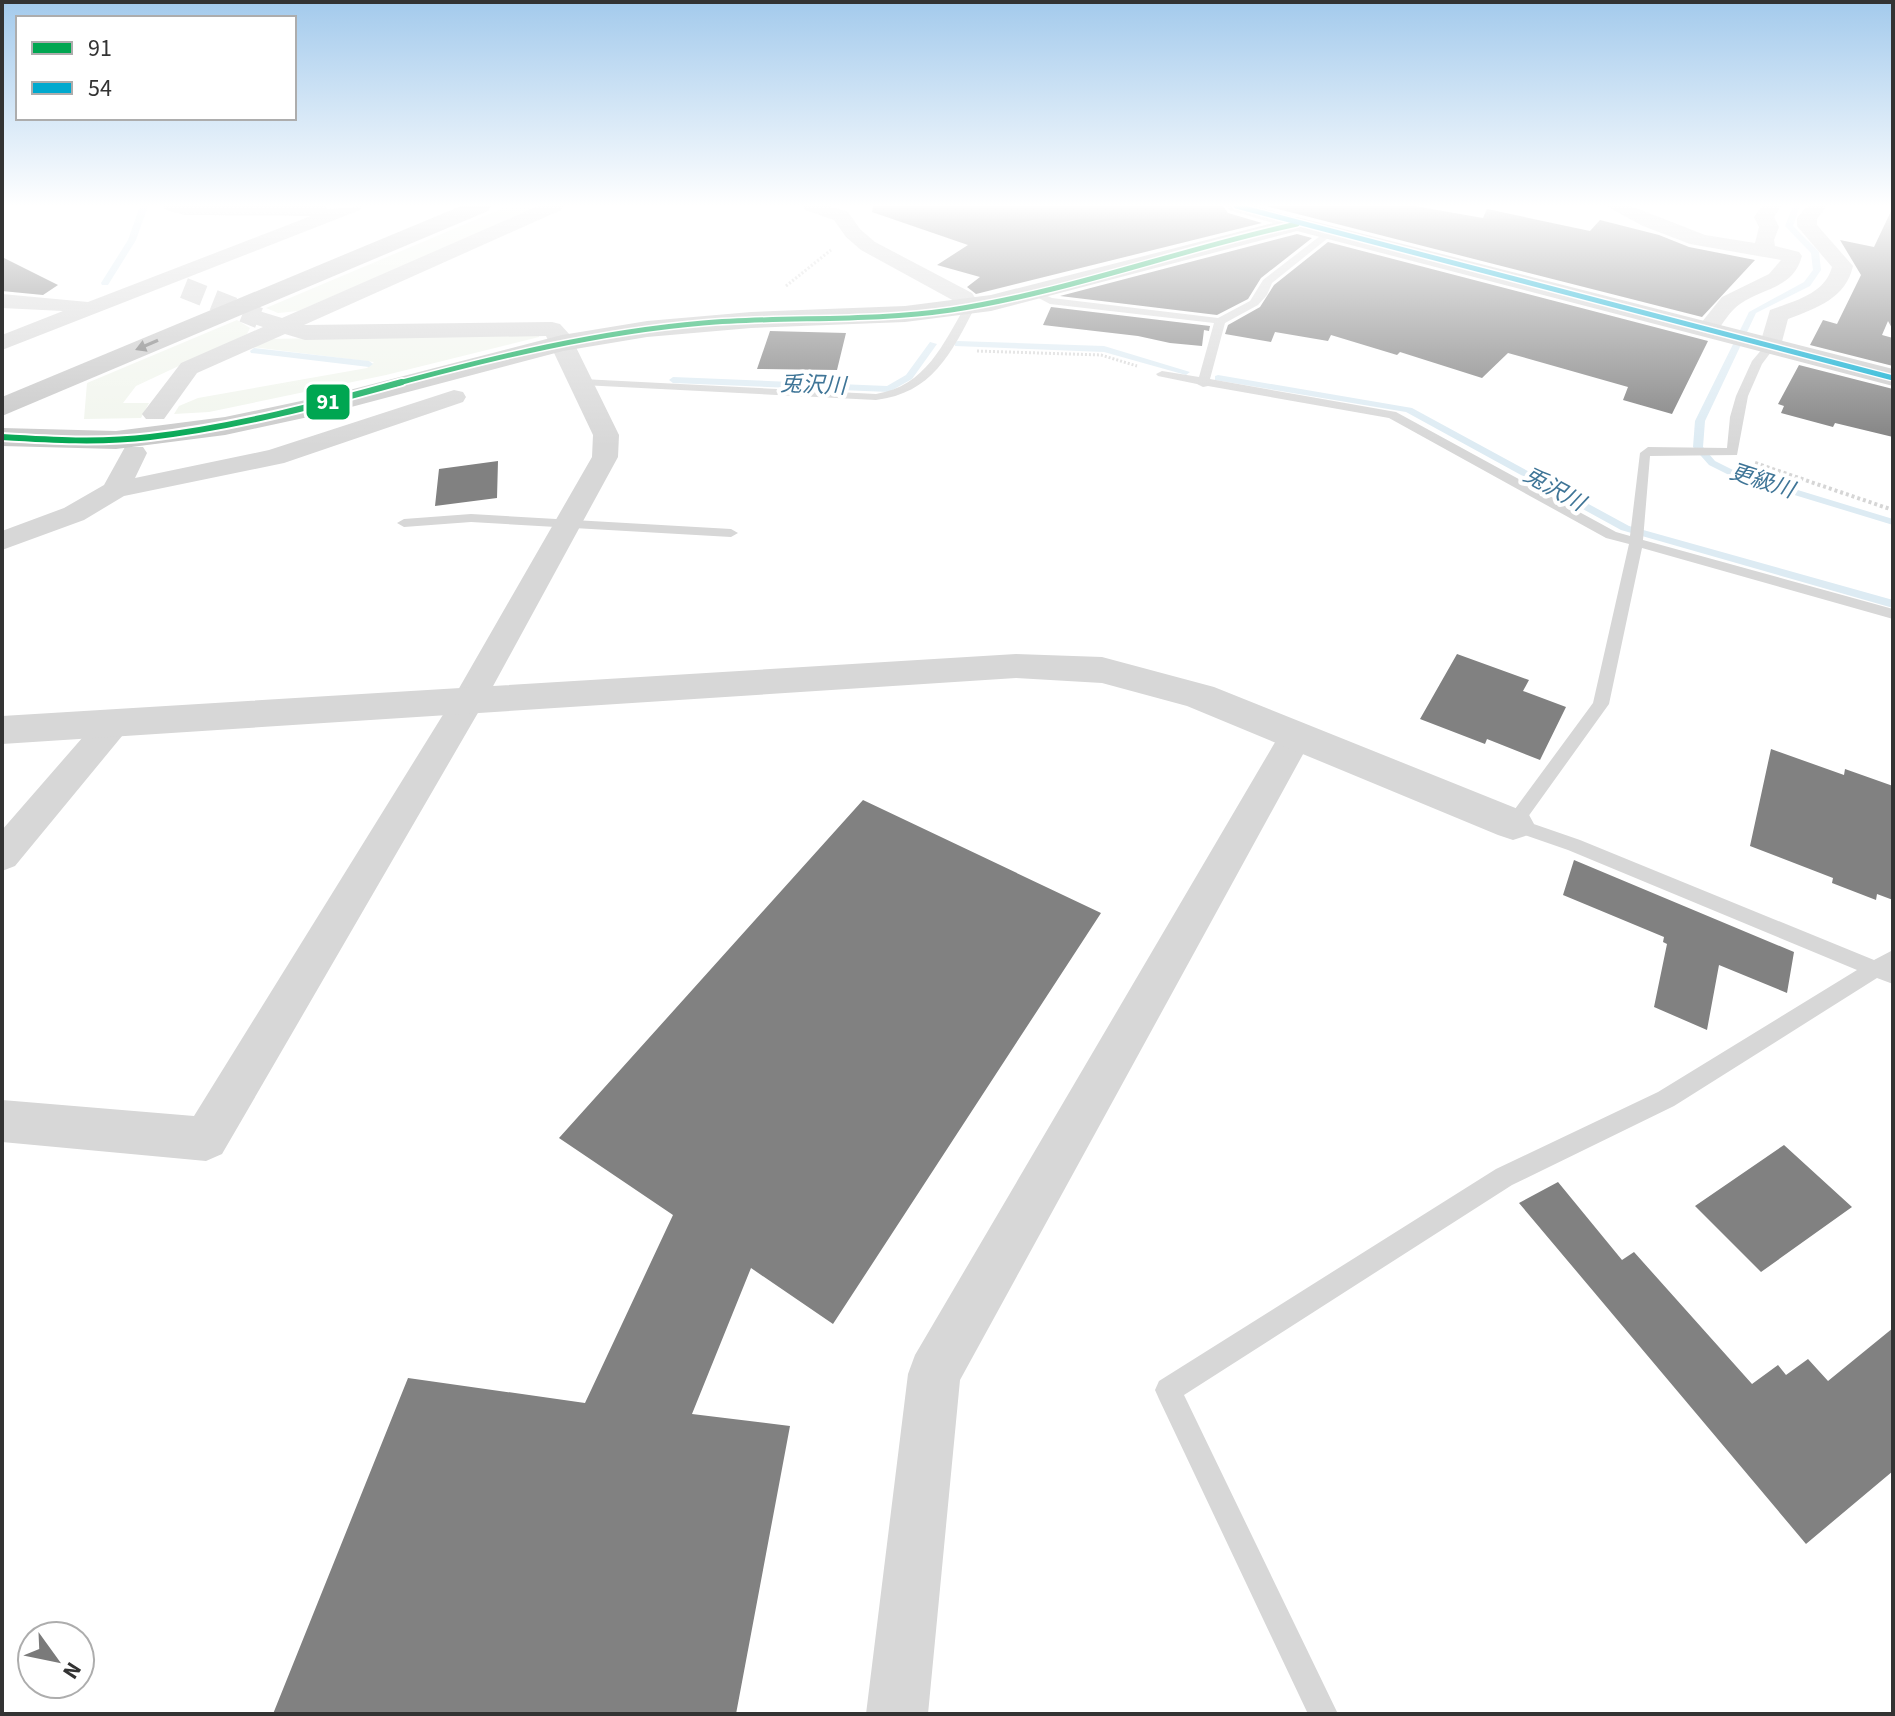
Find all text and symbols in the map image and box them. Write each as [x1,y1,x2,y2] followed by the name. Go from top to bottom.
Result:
[16,16,296,120] legend
[88,31,112,66] text: 91
[88,71,112,106] text: 54
[135,338,159,351] one-way arrow
[779,368,849,402] water label: 兎沢川
[305,383,351,421] line badge: 91
[316,386,340,418] text: 91
[1726,456,1800,507] water label: 更級川
[1517,459,1592,520] water label: 兎沢川
[16,1620,96,1700] north arrow
[55,1655,89,1685] text: N

